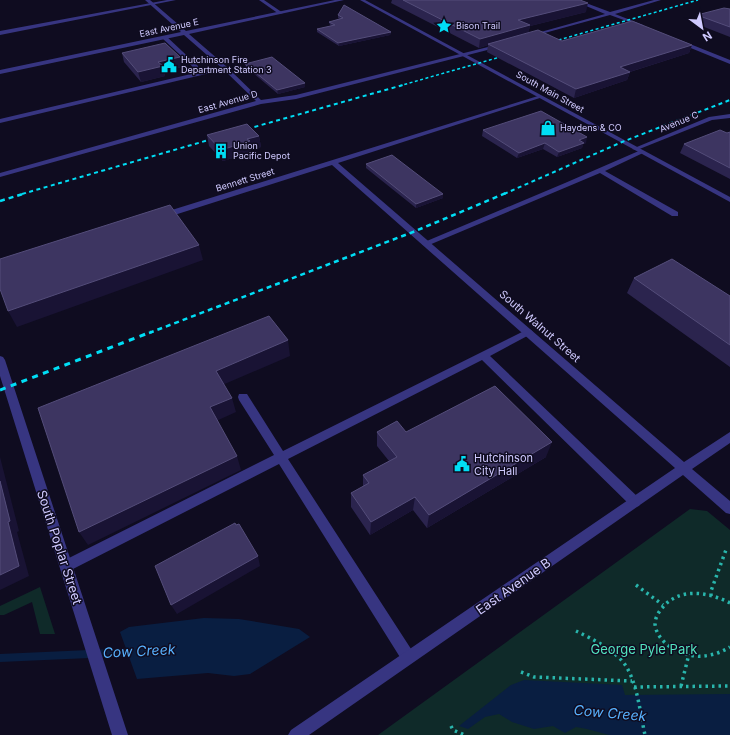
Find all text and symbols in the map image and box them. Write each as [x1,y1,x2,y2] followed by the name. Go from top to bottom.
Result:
[682,8,722,48] north arrow
[138,16,200,39] street label: East Avenue E
[435,17,453,35] place icon: Bison Trail
[456,20,500,31] place label: Bison Trail
[700,28,715,45] text: N
[181,54,272,75] place label: Hutchinson Fire Department Station 3
[160,56,178,74] public building icon: Hutchinson Fire Department Station 3
[514,68,586,115] street label: South Main Street
[197,88,259,115] street label: East Avenue D
[658,109,700,134] street label: Avenue C
[539,119,557,137] shop icon: Haydens & CO
[560,122,622,133] place label: Haydens & CO
[233,140,290,161] place label: Union Pacific Depot
[212,142,230,160] building icon: Union Pacific Depot
[214,165,275,194] street label: Bennett Street
[496,287,584,365] street label: South Walnut Street
[474,451,533,478] place label: Hutchinson City Hall
[453,455,471,473] public building icon: Hutchinson City Hall
[34,488,86,606] street label: South Poplar Street
[472,554,554,618] street label: East Avenue B
[102,640,176,661] water label: Cow Creek
[591,641,697,657] park label: George Pyle Park
[573,701,647,724] water label: Cow Creek

